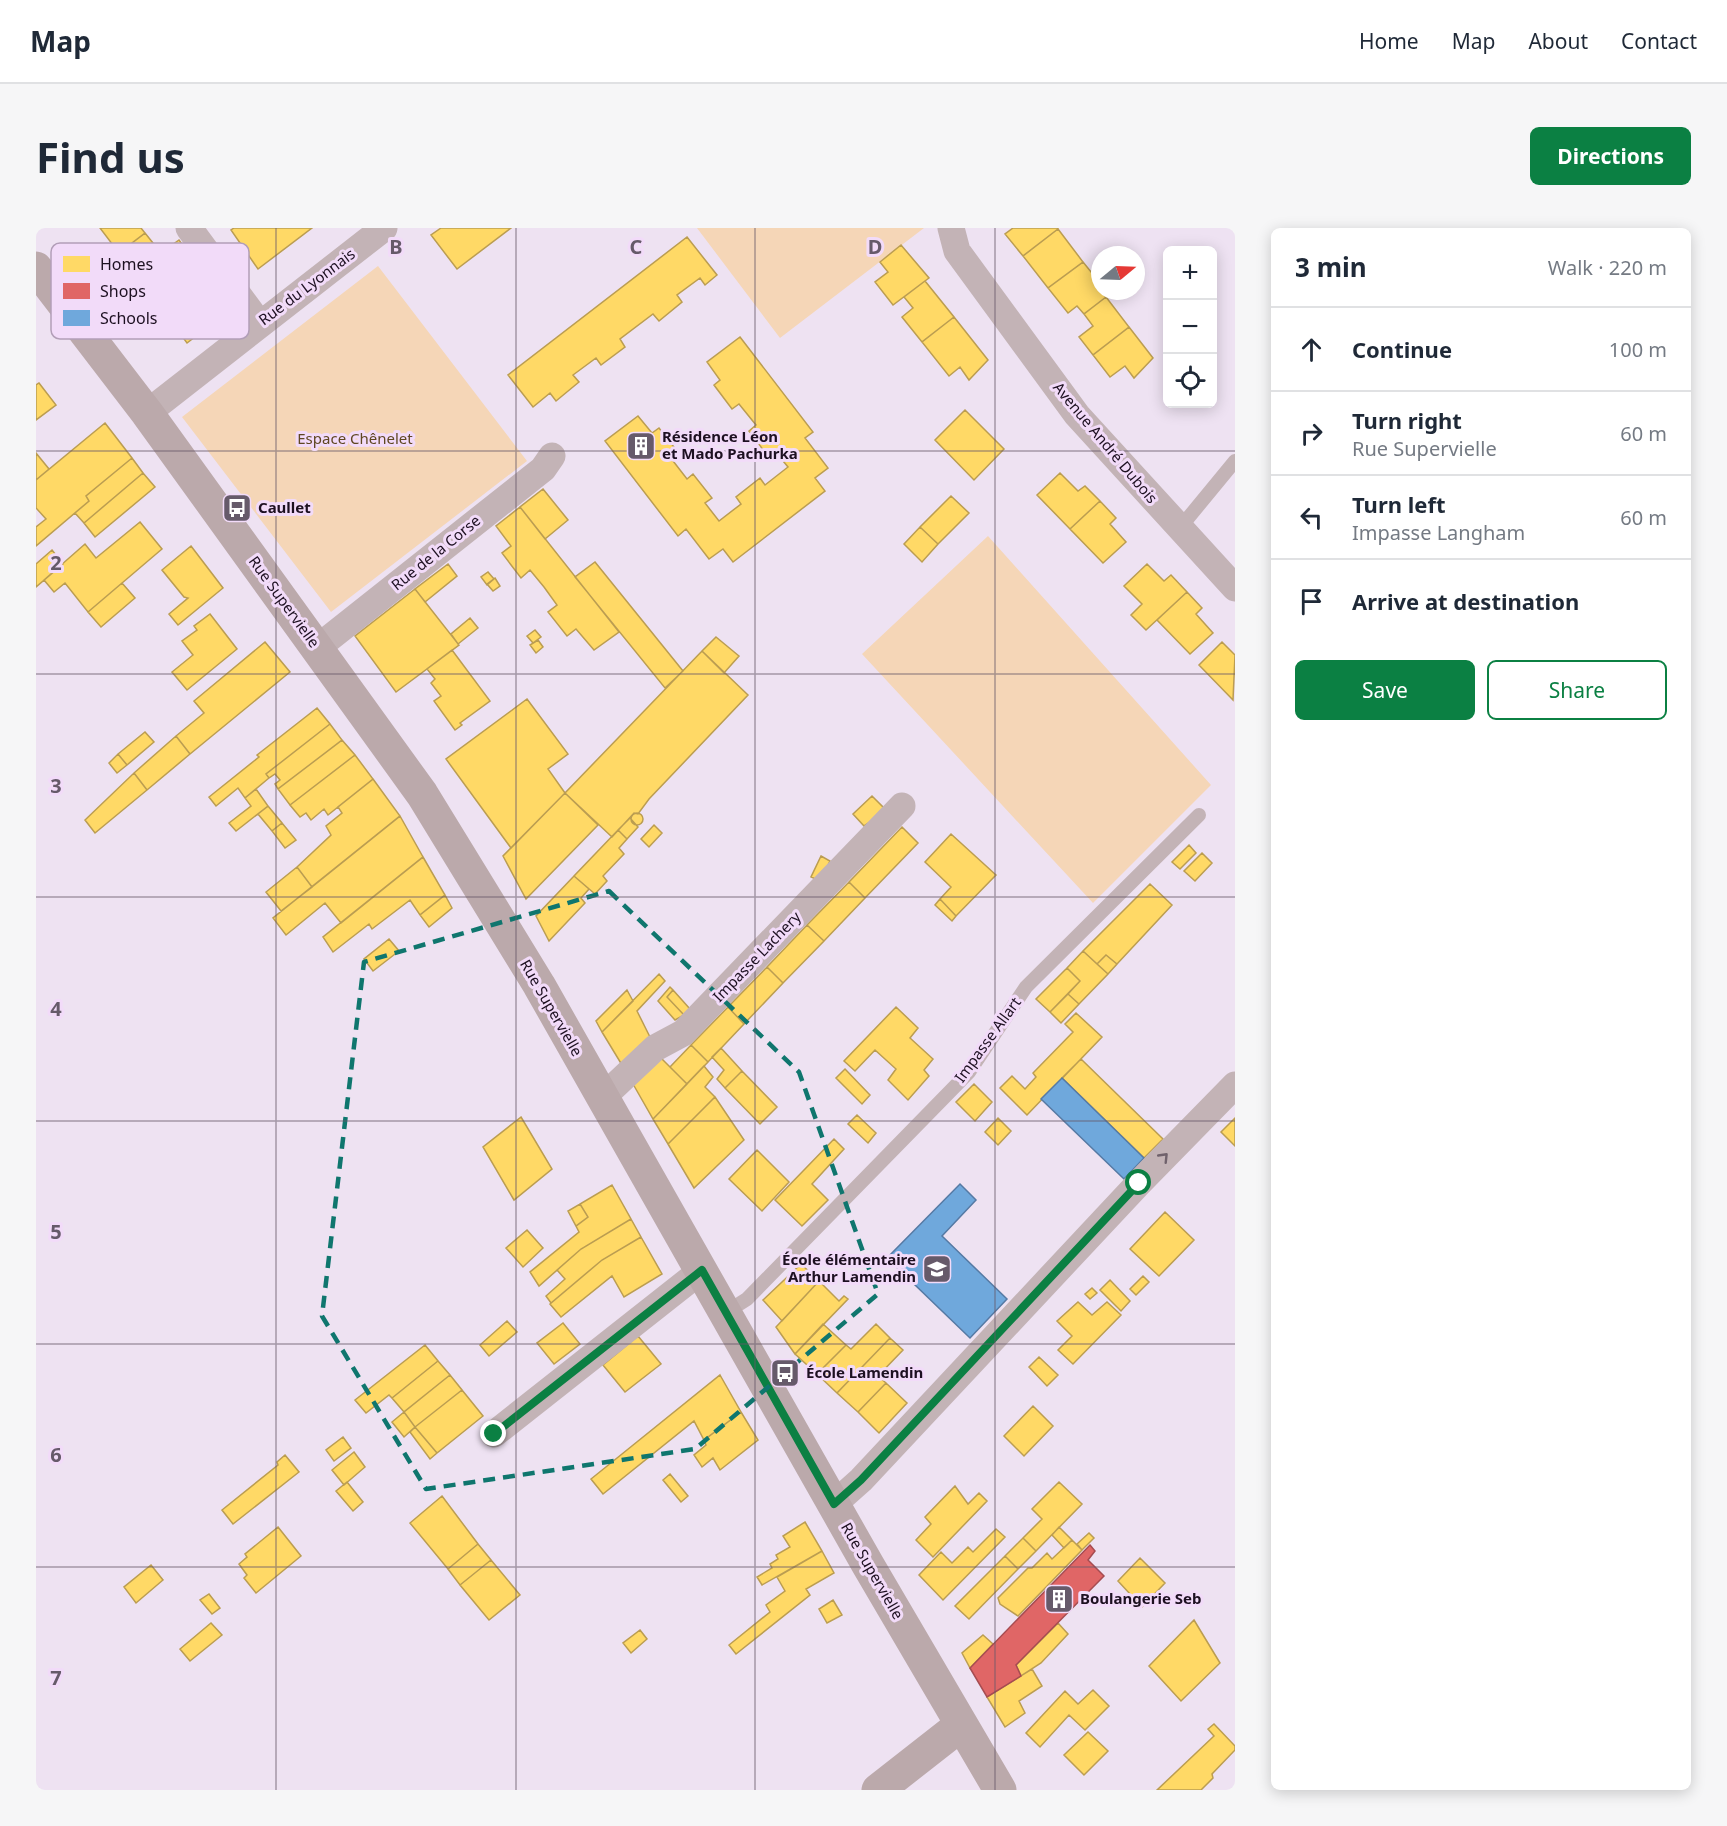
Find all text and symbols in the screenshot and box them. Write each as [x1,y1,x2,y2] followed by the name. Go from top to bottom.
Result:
[30,22,91,60] text: Map
[1359,27,1419,55] text: Home
[1452,27,1495,55] text: Map
[1528,27,1588,55] text: About
[1621,27,1697,55] text: Contact
[1530,127,1691,185] button: Directions
[36,128,185,185] text: Find us
[389,233,403,260] text: B
[630,233,643,260] text: C
[868,233,882,260] text: D
[51,243,249,339] legend
[254,243,359,329] street label: Rue du Lyonnais
[1091,246,1145,300] north arrow
[1163,246,1217,408] map controls
[1163,246,1217,300] button: +
[1295,249,1367,285] text: 3 min
[100,253,153,275] text: Homes
[1548,254,1667,281] text: Walk · 220 m
[100,280,146,302] text: Shops
[1163,300,1217,354] button: −
[100,307,158,329] text: Schools
[1295,333,1328,366] icon: ahead
[1352,334,1452,364] text: Continue
[1609,336,1667,363] text: 100 m
[1163,354,1217,408] button: locate
[1049,378,1162,507] street label: Avenue André Dubois
[1352,405,1462,435] text: Turn right
[1295,417,1328,450] icon: right
[1620,420,1667,447] text: 60 m
[662,426,798,463] place label: Résidence Léon et Mado Pachurka
[297,428,413,448] park label: Espace Chênelet
[625,430,657,462] building icon: Résidence Léon et Mado Pachurka
[1352,435,1497,462] text: Rue Supervielle
[1352,489,1446,519] text: Turn left
[221,492,253,524] bus stop icon: Caullet
[258,497,311,517] place label: Caullet
[1295,501,1328,534] icon: left
[1620,504,1667,531] text: 60 m
[387,510,484,594] street label: Rue de la Corse
[1352,519,1525,546] text: Impasse Langham
[50,549,62,576] text: 2
[245,552,325,651] street label: Rue Supervielle
[1295,585,1328,618] icon: arrive
[1352,586,1579,616] text: Arrive at destination
[1295,660,1475,720] button: Save
[1487,660,1667,720] button: Share
[50,772,62,799] text: 3
[708,906,805,1006] street label: Impasse Lachery
[516,956,588,1059] street label: Rue Supervielle
[949,992,1025,1086] street label: Impasse Allart
[50,995,62,1022] text: 4
[1157,1154,1168,1164] one-way arrow
[1125,1169,1151,1195] route start
[50,1218,62,1245] text: 5
[782,1249,916,1286] place label: École élémentaire Arthur Lamendin
[921,1253,953,1285] school or university icon: École élémentaire Arthur Lamendin
[769,1357,801,1389] bus stop icon: École Lamendin
[806,1362,923,1382] place label: École Lamendin
[480,1420,506,1446] route end
[50,1441,62,1468] text: 6
[837,1519,909,1622] street label: Rue Supervielle
[1043,1583,1075,1615] building icon: Boulangerie Seb
[1080,1588,1202,1608] place label: Boulangerie Seb
[50,1664,62,1691] text: 7

